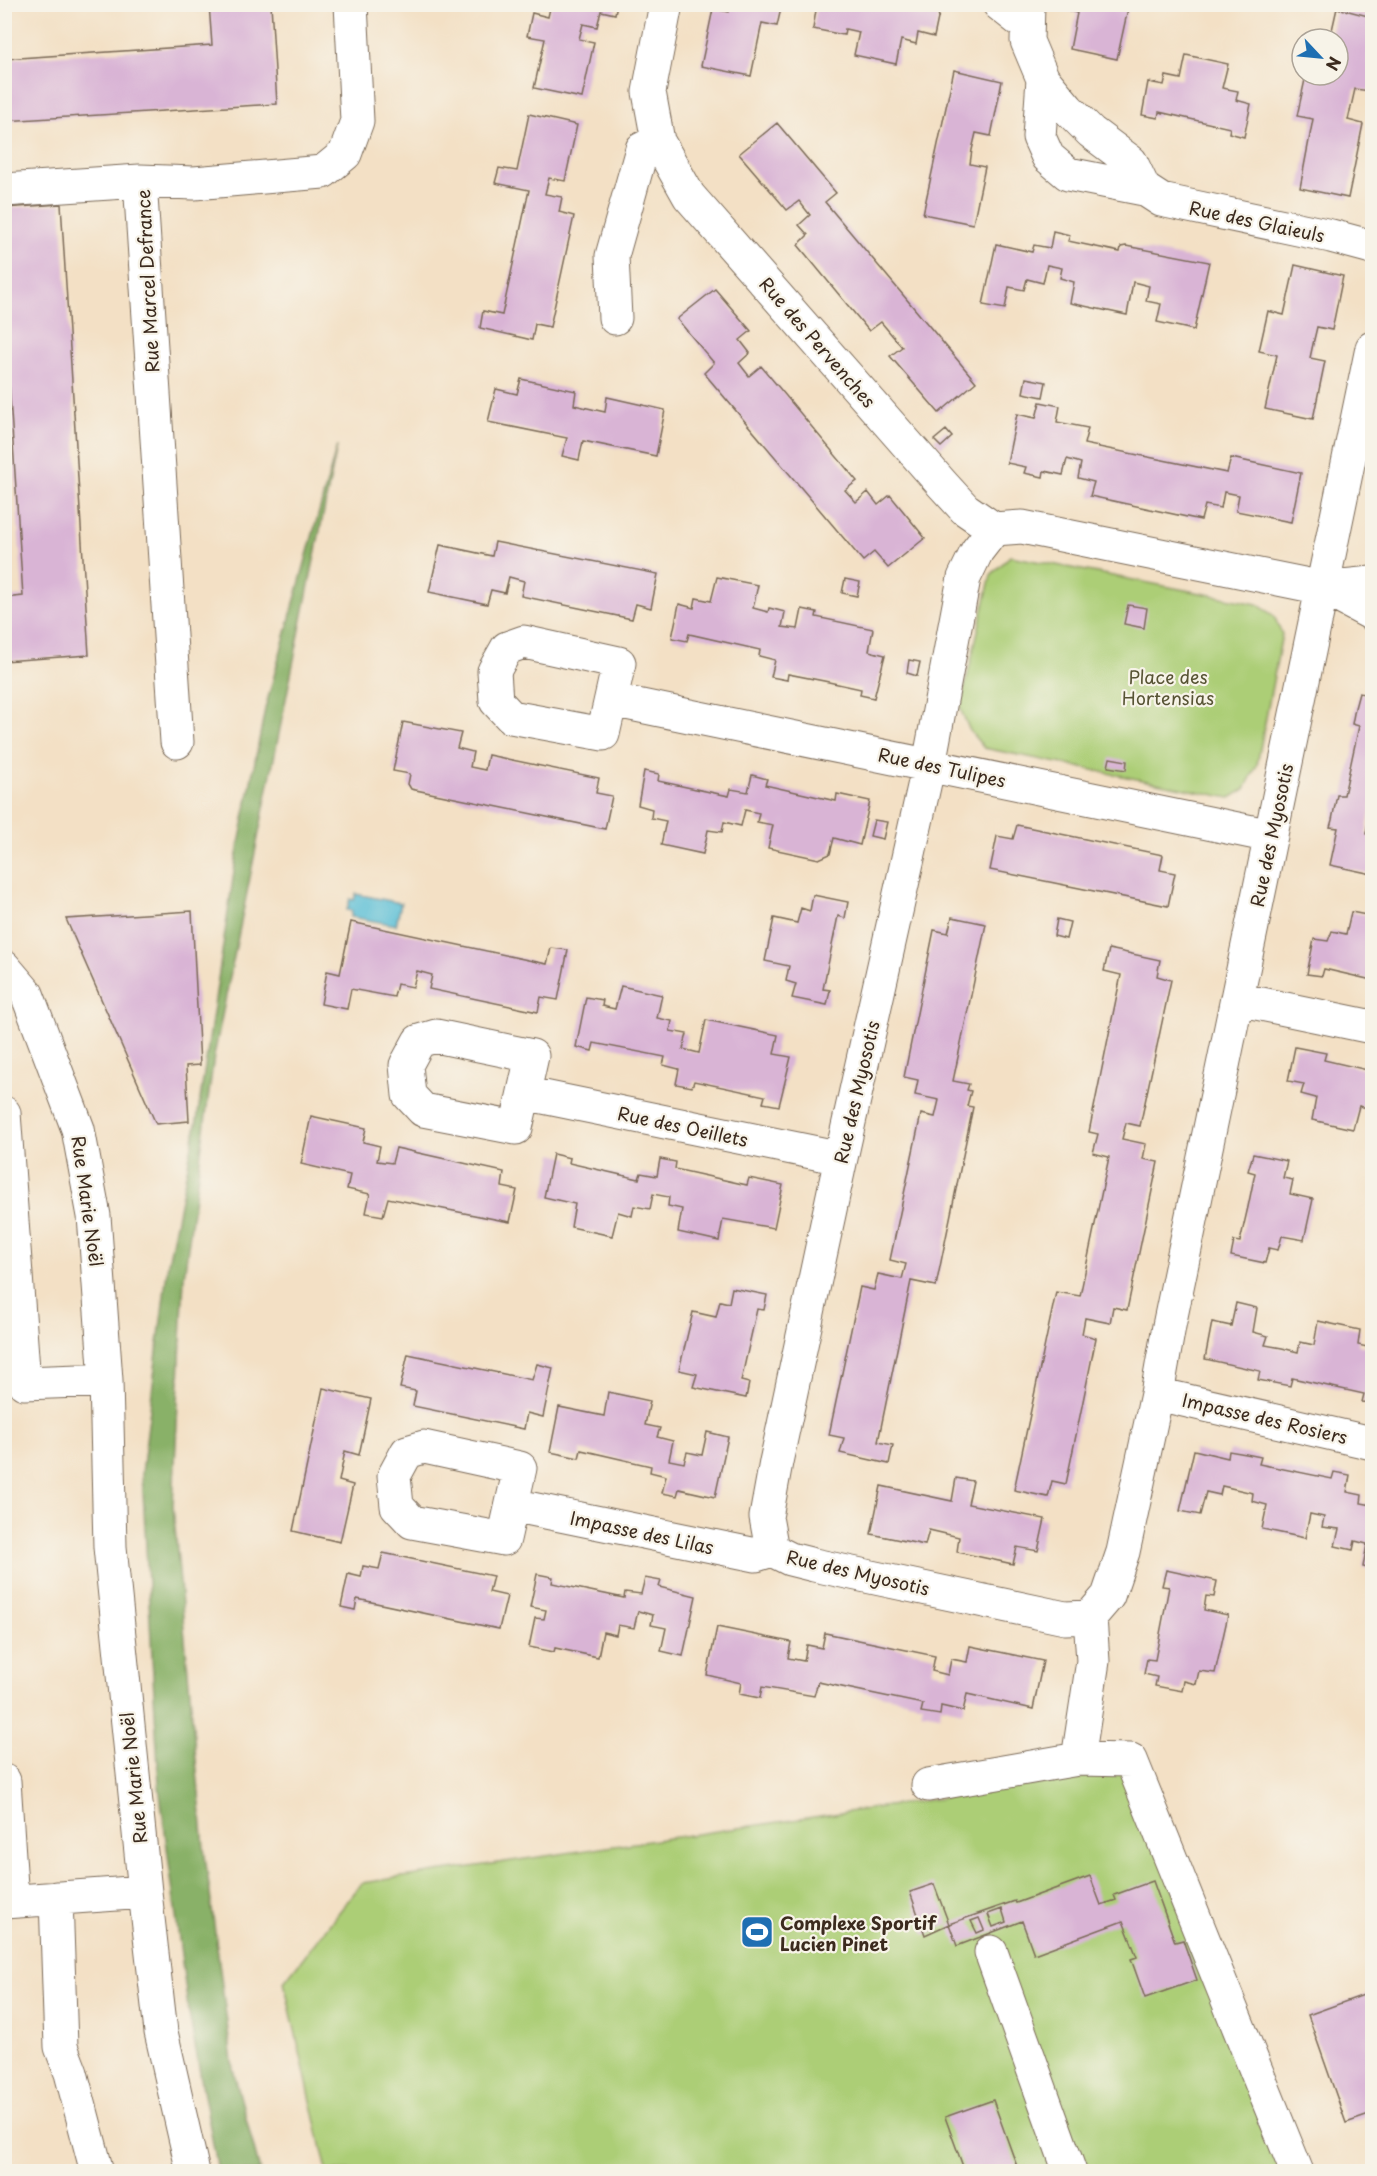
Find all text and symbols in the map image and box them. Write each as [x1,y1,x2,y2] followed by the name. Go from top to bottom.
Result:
[1290,27,1350,87] north arrow
[1321,53,1348,75] text: N
[129,189,165,373] street label: Rue Marcel Defrance
[1187,193,1327,249] street label: Rue des Glaieuls
[754,271,882,413] street label: Rue des Pervenches
[1122,663,1214,711] park label: Place des Hortensias
[876,740,1008,794] street label: Rue des Tulipes
[1243,761,1299,909] street label: Rue des Myosotis
[826,1018,886,1166] street label: Rue des Myosotis
[615,1099,751,1153] street label: Rue des Oeillets
[65,1134,111,1268] street label: Rue Marie Noël
[1180,1386,1350,1450] street label: Impasse des Rosiers
[568,1504,716,1560] street label: Impasse des Lilas
[784,1542,932,1602] street label: Rue des Myosotis
[113,1711,153,1845] street label: Rue Marie Noël
[780,1909,937,1957] place label: Complexe Sportif Lucien Pinet
[739,1914,775,1950] sports icon: Complexe Sportif Lucien Pinet

